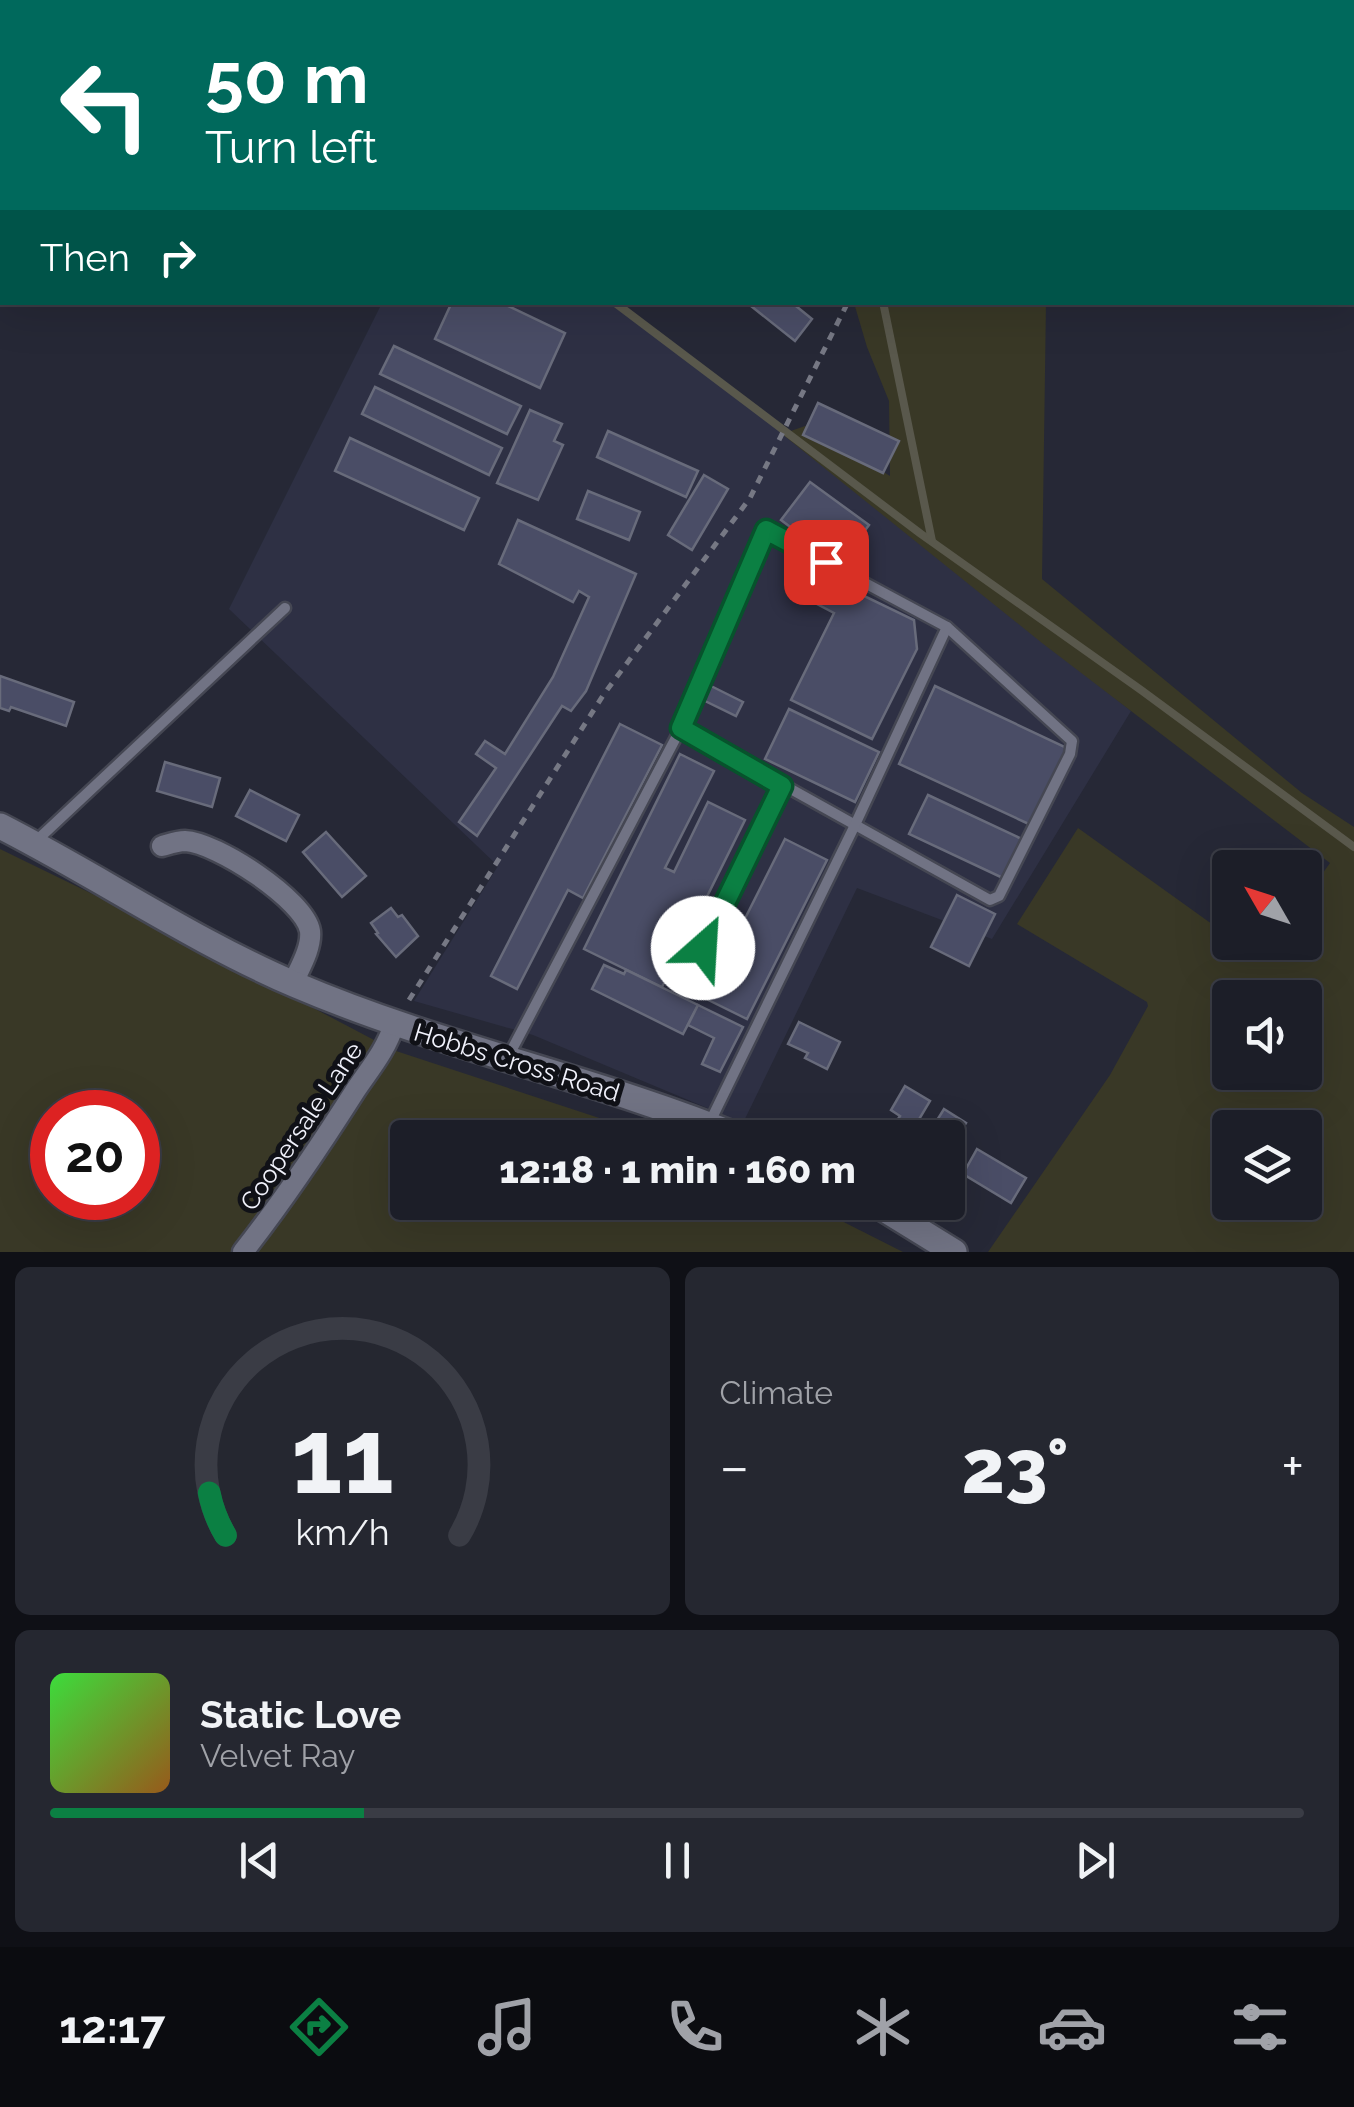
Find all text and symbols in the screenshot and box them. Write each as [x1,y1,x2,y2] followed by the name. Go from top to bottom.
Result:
[205,37,369,119] text: 50 m
[40,40,170,170] icon: left
[205,121,377,174] text: Turn left
[150,230,205,285] icon: right
[40,235,130,280] text: Then
[784,520,869,605] pin
[799,535,854,590] icon: arrive
[1212,850,1322,960] north arrow
[1212,850,1322,1220] map controls
[651,896,755,1000] position arrow
[1212,980,1322,1090] button: sound
[411,1016,623,1108] street label: Hobbs Cross Road
[234,1036,368,1216] street label: Coopersale Lane
[30,1090,160,1220] speed limit sign: 20
[1212,1110,1322,1220] button: layers
[499,1147,856,1192] text: 12:18 · 1 min · 160 m
[720,1374,833,1411] text: Climate
[291,1395,394,1517] text: 11
[962,1422,1069,1511] text: 23°
[720,1434,749,1499] text: −
[1281,1434,1304,1499] text: +
[295,1511,389,1553] text: km/h
[200,1692,401,1737] text: Static Love
[200,1737,355,1774] text: Velvet Ray
[232,1833,287,1888] icon: previous
[650,1833,705,1888] icon: pause
[1068,1833,1123,1888] icon: next
[284,1992,354,2062] icon: directions
[472,1992,542,2062] icon: music
[660,1992,730,2062] icon: phone
[848,1992,918,2062] icon: climate
[1037,1992,1107,2062] icon: car
[1225,1992,1295,2062] icon: filters
[59,2001,165,2054] text: 12:17

